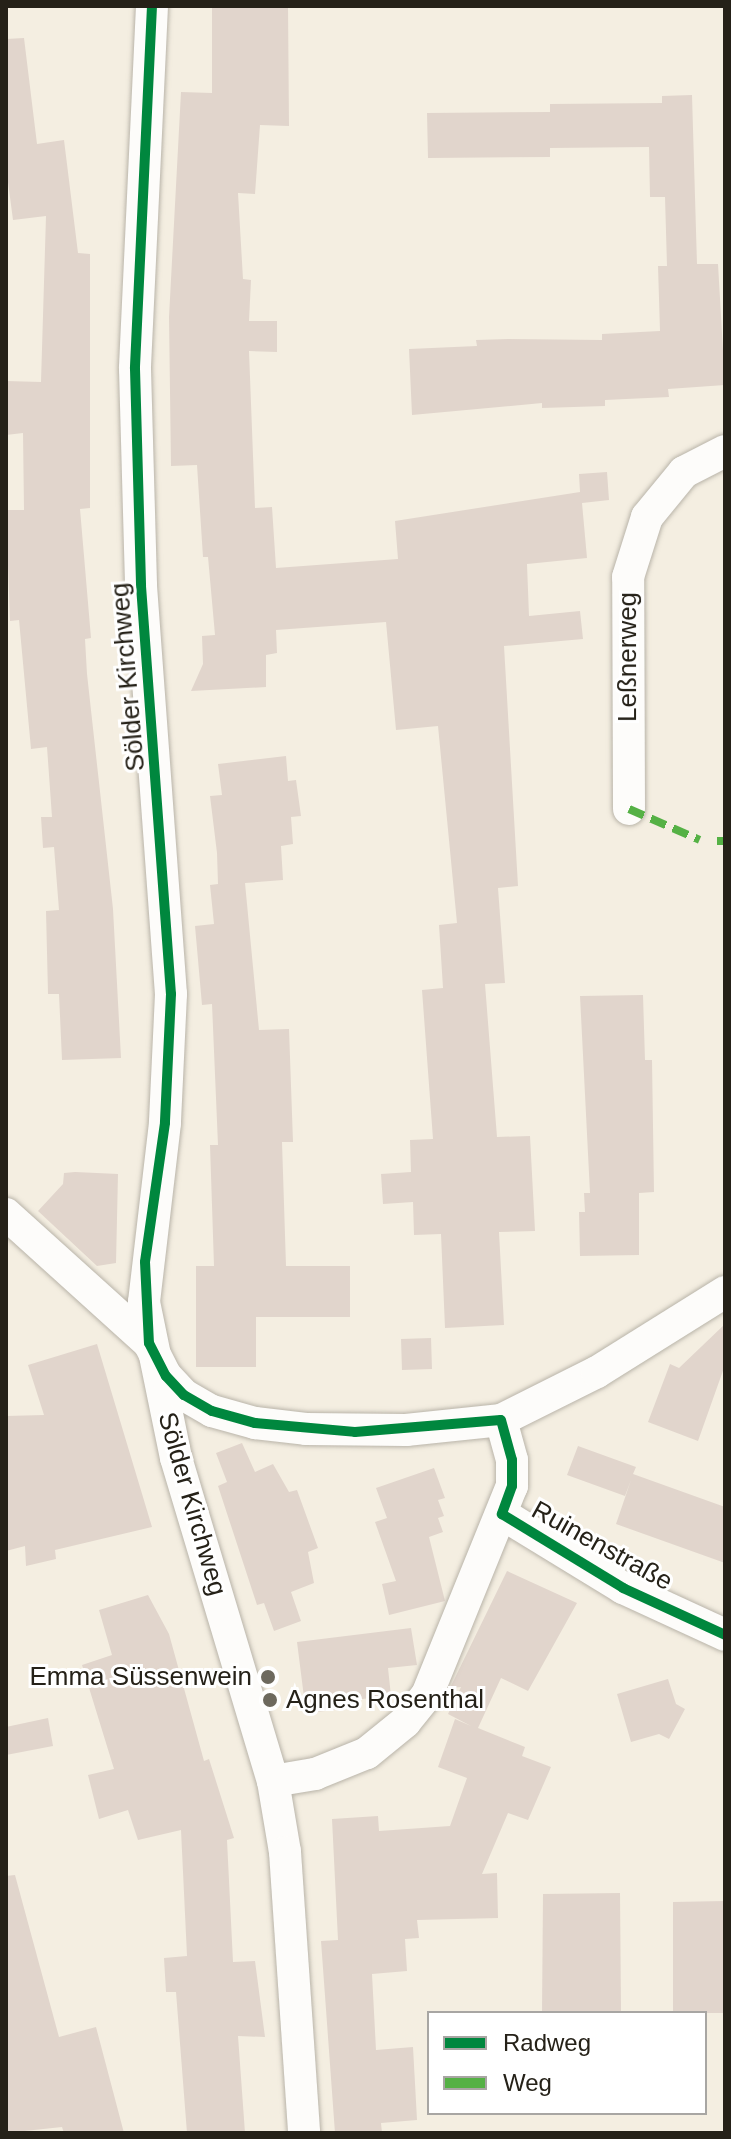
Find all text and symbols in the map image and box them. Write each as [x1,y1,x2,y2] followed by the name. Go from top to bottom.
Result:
[104,581,152,773] street label: Sölder Kirchweg
[612,592,644,722] street label: Leßnerweg
[151,1409,233,1599] street label: Sölder Kirchweg
[526,1495,678,1597] street label: Ruinenstraße
[29,1661,252,1693] place label: Emma Süssenwein
[259,1668,277,1686] marker: Emma Süssenwein
[286,1684,484,1716] place label: Agnes Rosenthal
[261,1691,279,1709] marker: Agnes Rosenthal
[427,2011,707,2115] legend
[503,2029,591,2056] text: Radweg
[503,2069,552,2096] text: Weg

